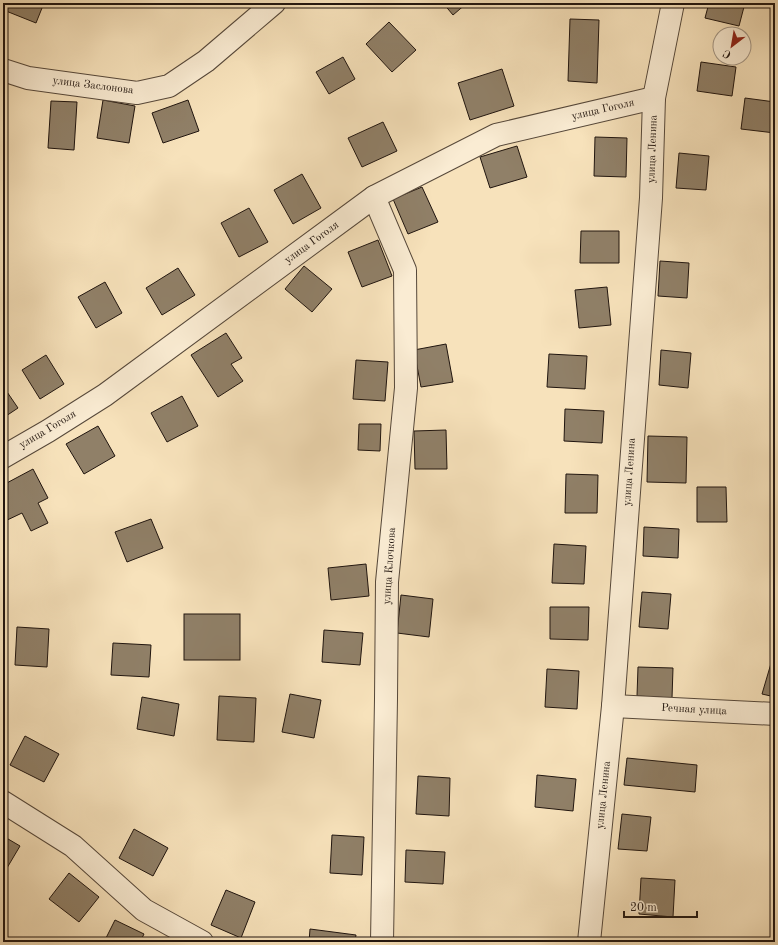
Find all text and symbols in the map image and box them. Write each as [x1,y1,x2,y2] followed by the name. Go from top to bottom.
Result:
[712,26,752,66] north arrow
[722,47,734,60] text: С
[52,76,135,96] street label: улица Заслонова
[571,97,636,123] street label: улица Гоголя
[646,114,660,183] street label: улица Ленина
[283,220,341,266] street label: улица Гоголя
[18,409,78,451] street label: улица Гоголя
[622,437,638,506] street label: улица Ленина
[382,526,398,605] street label: улица Клочкова
[661,703,728,717] street label: Речная улица
[595,760,613,830] street label: улица Ленина
[624,893,697,919] scale bar
[630,902,657,914] text: 20 m

